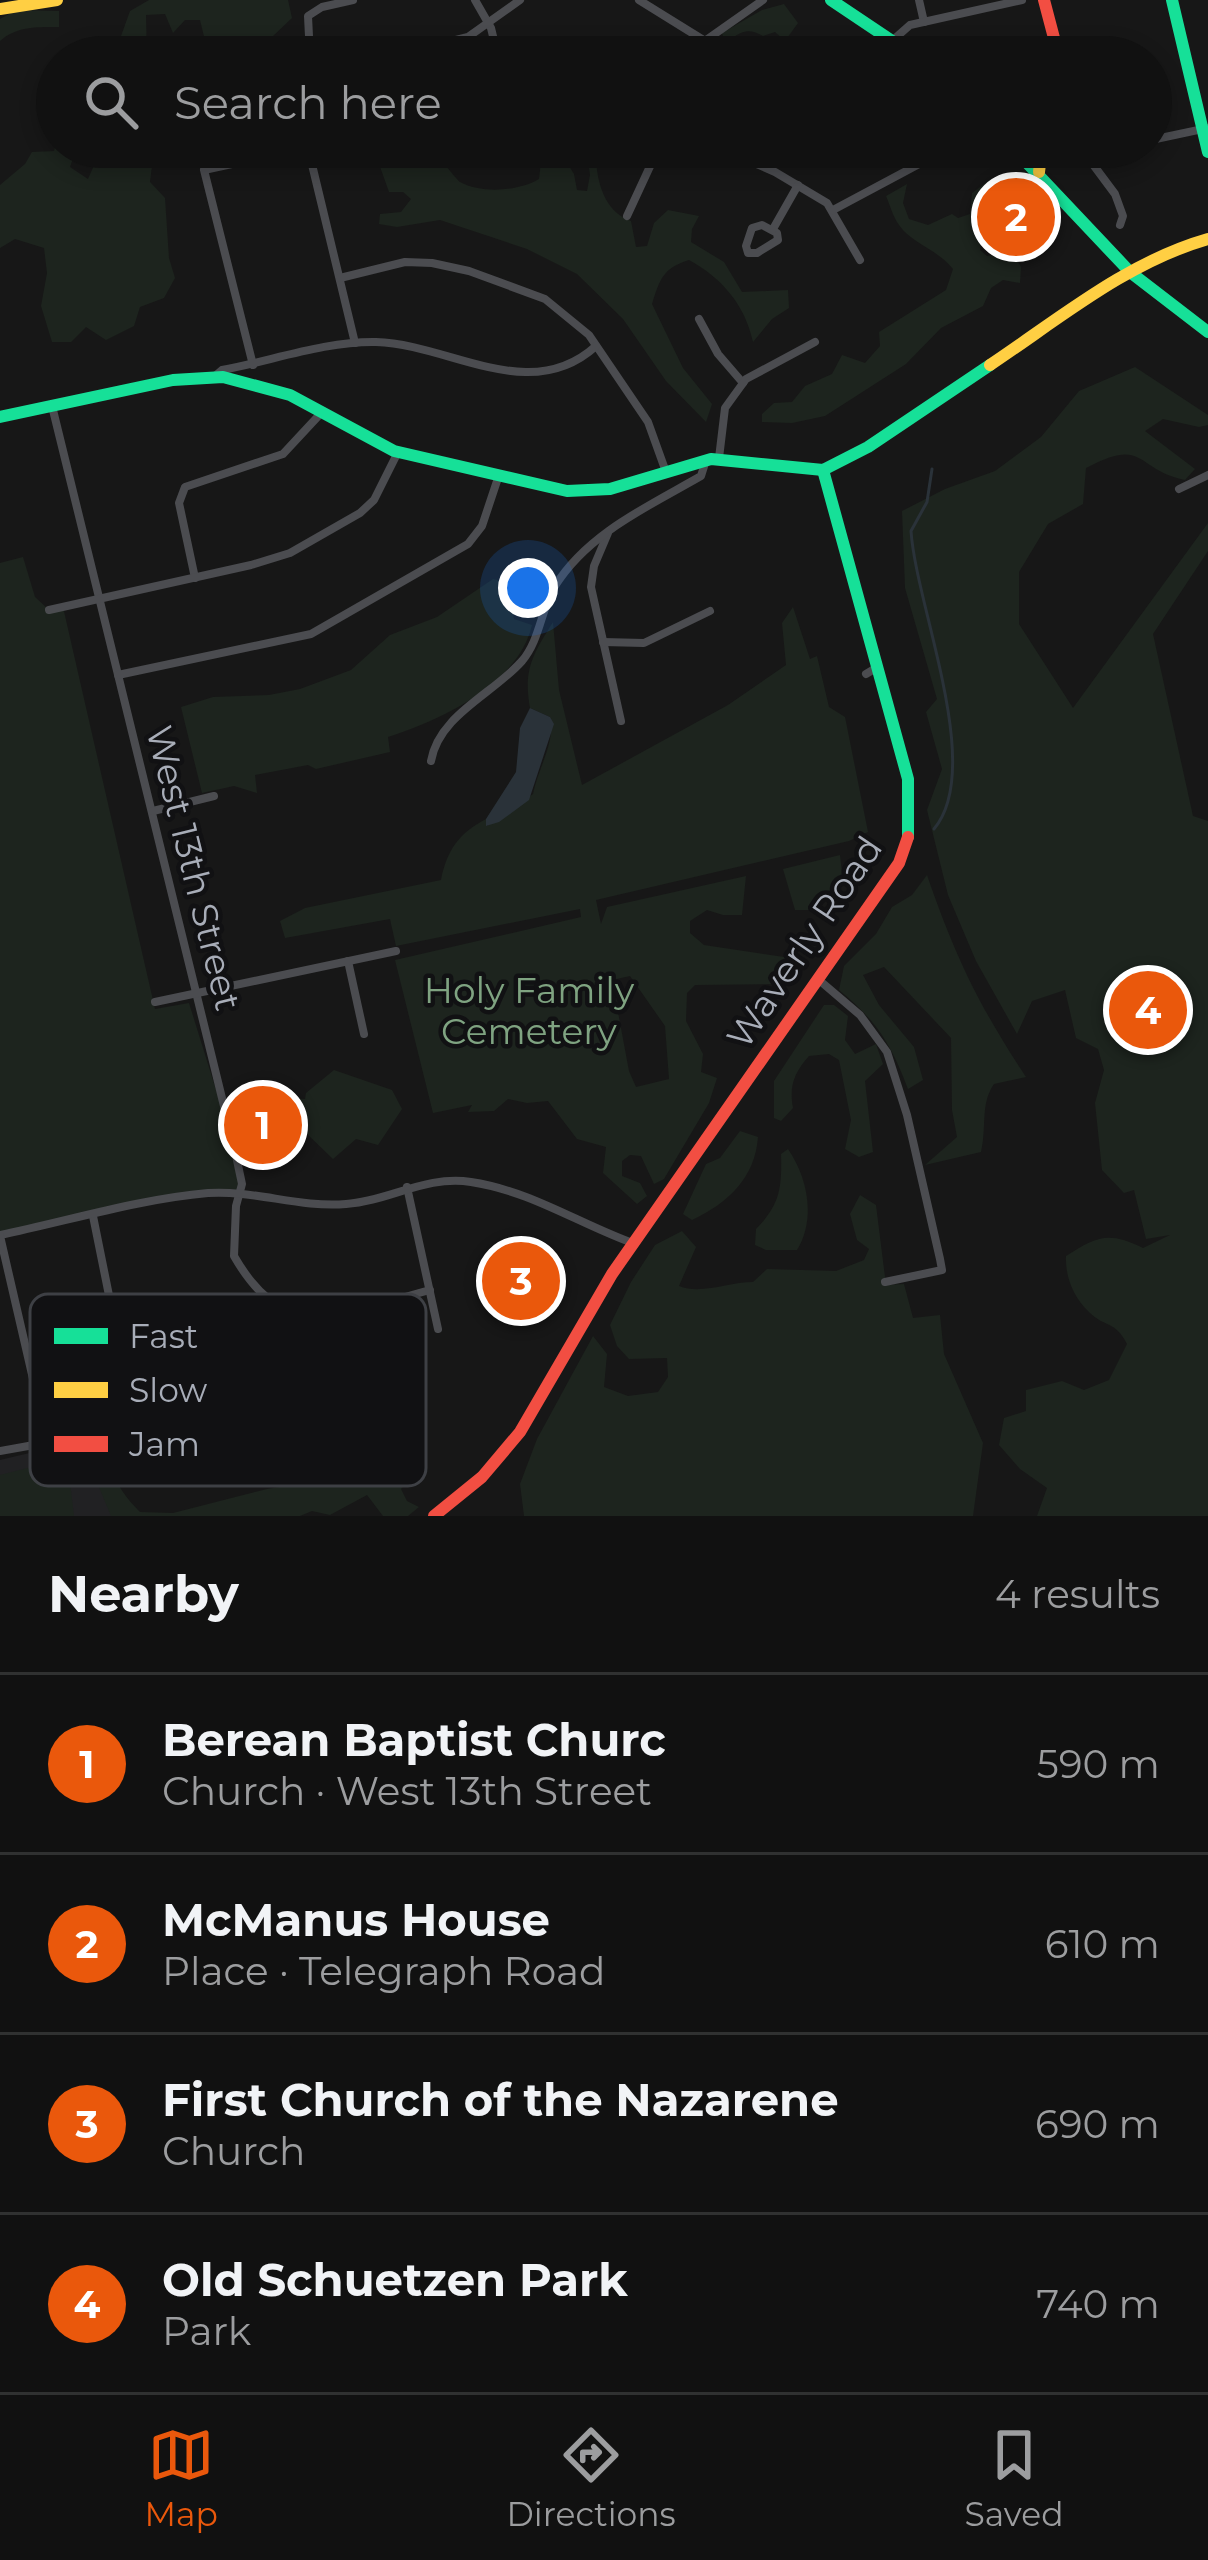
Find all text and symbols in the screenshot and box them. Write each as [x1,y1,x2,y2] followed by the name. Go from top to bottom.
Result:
[36,36,1172,168] search box
[78,69,144,135] icon: search
[174,75,442,130] text: Search here
[977,172,1055,262] pin: 2
[498,558,558,618] your location
[137,721,251,1015] street label: West 13th Street
[717,828,891,1056] street label: Waverly Road
[1109,965,1187,1055] pin: 4
[424,968,635,1053] park label: Holy Family Cemetery
[224,1080,302,1170] pin: 1
[482,1236,560,1326] pin: 3
[30,1294,426,1486] legend
[129,1316,198,1356] text: Fast
[129,1370,207,1410] text: Slow
[128,1424,200,1464] text: Jam
[48,1563,239,1625] text: Nearby
[995,1570,1160,1618] text: 4 results
[162,1712,666,1767] text: Berean Baptist Churc
[79,1740,95,1788] text: 1
[1037,1740,1160,1788] text: 590 m
[162,1767,652,1815] text: Church · West 13th Street
[162,1892,550,1947] text: McManus House
[75,1920,99,1968] text: 2
[1045,1920,1160,1968] text: 610 m
[162,1947,606,1995] text: Place · Telegraph Road
[162,2072,839,2127] text: First Church of the Nazarene
[75,2100,99,2148] text: 3
[1035,2100,1160,2148] text: 690 m
[162,2127,305,2175] text: Church
[162,2252,628,2307] text: Old Schuetzen Park
[74,2280,100,2328] text: 4
[1036,2280,1160,2328] text: 740 m
[162,2307,251,2355] text: Park
[144,2422,218,2534] tab: Map
[507,2422,676,2534] tab: Directions
[964,2422,1064,2534] tab: Saved

